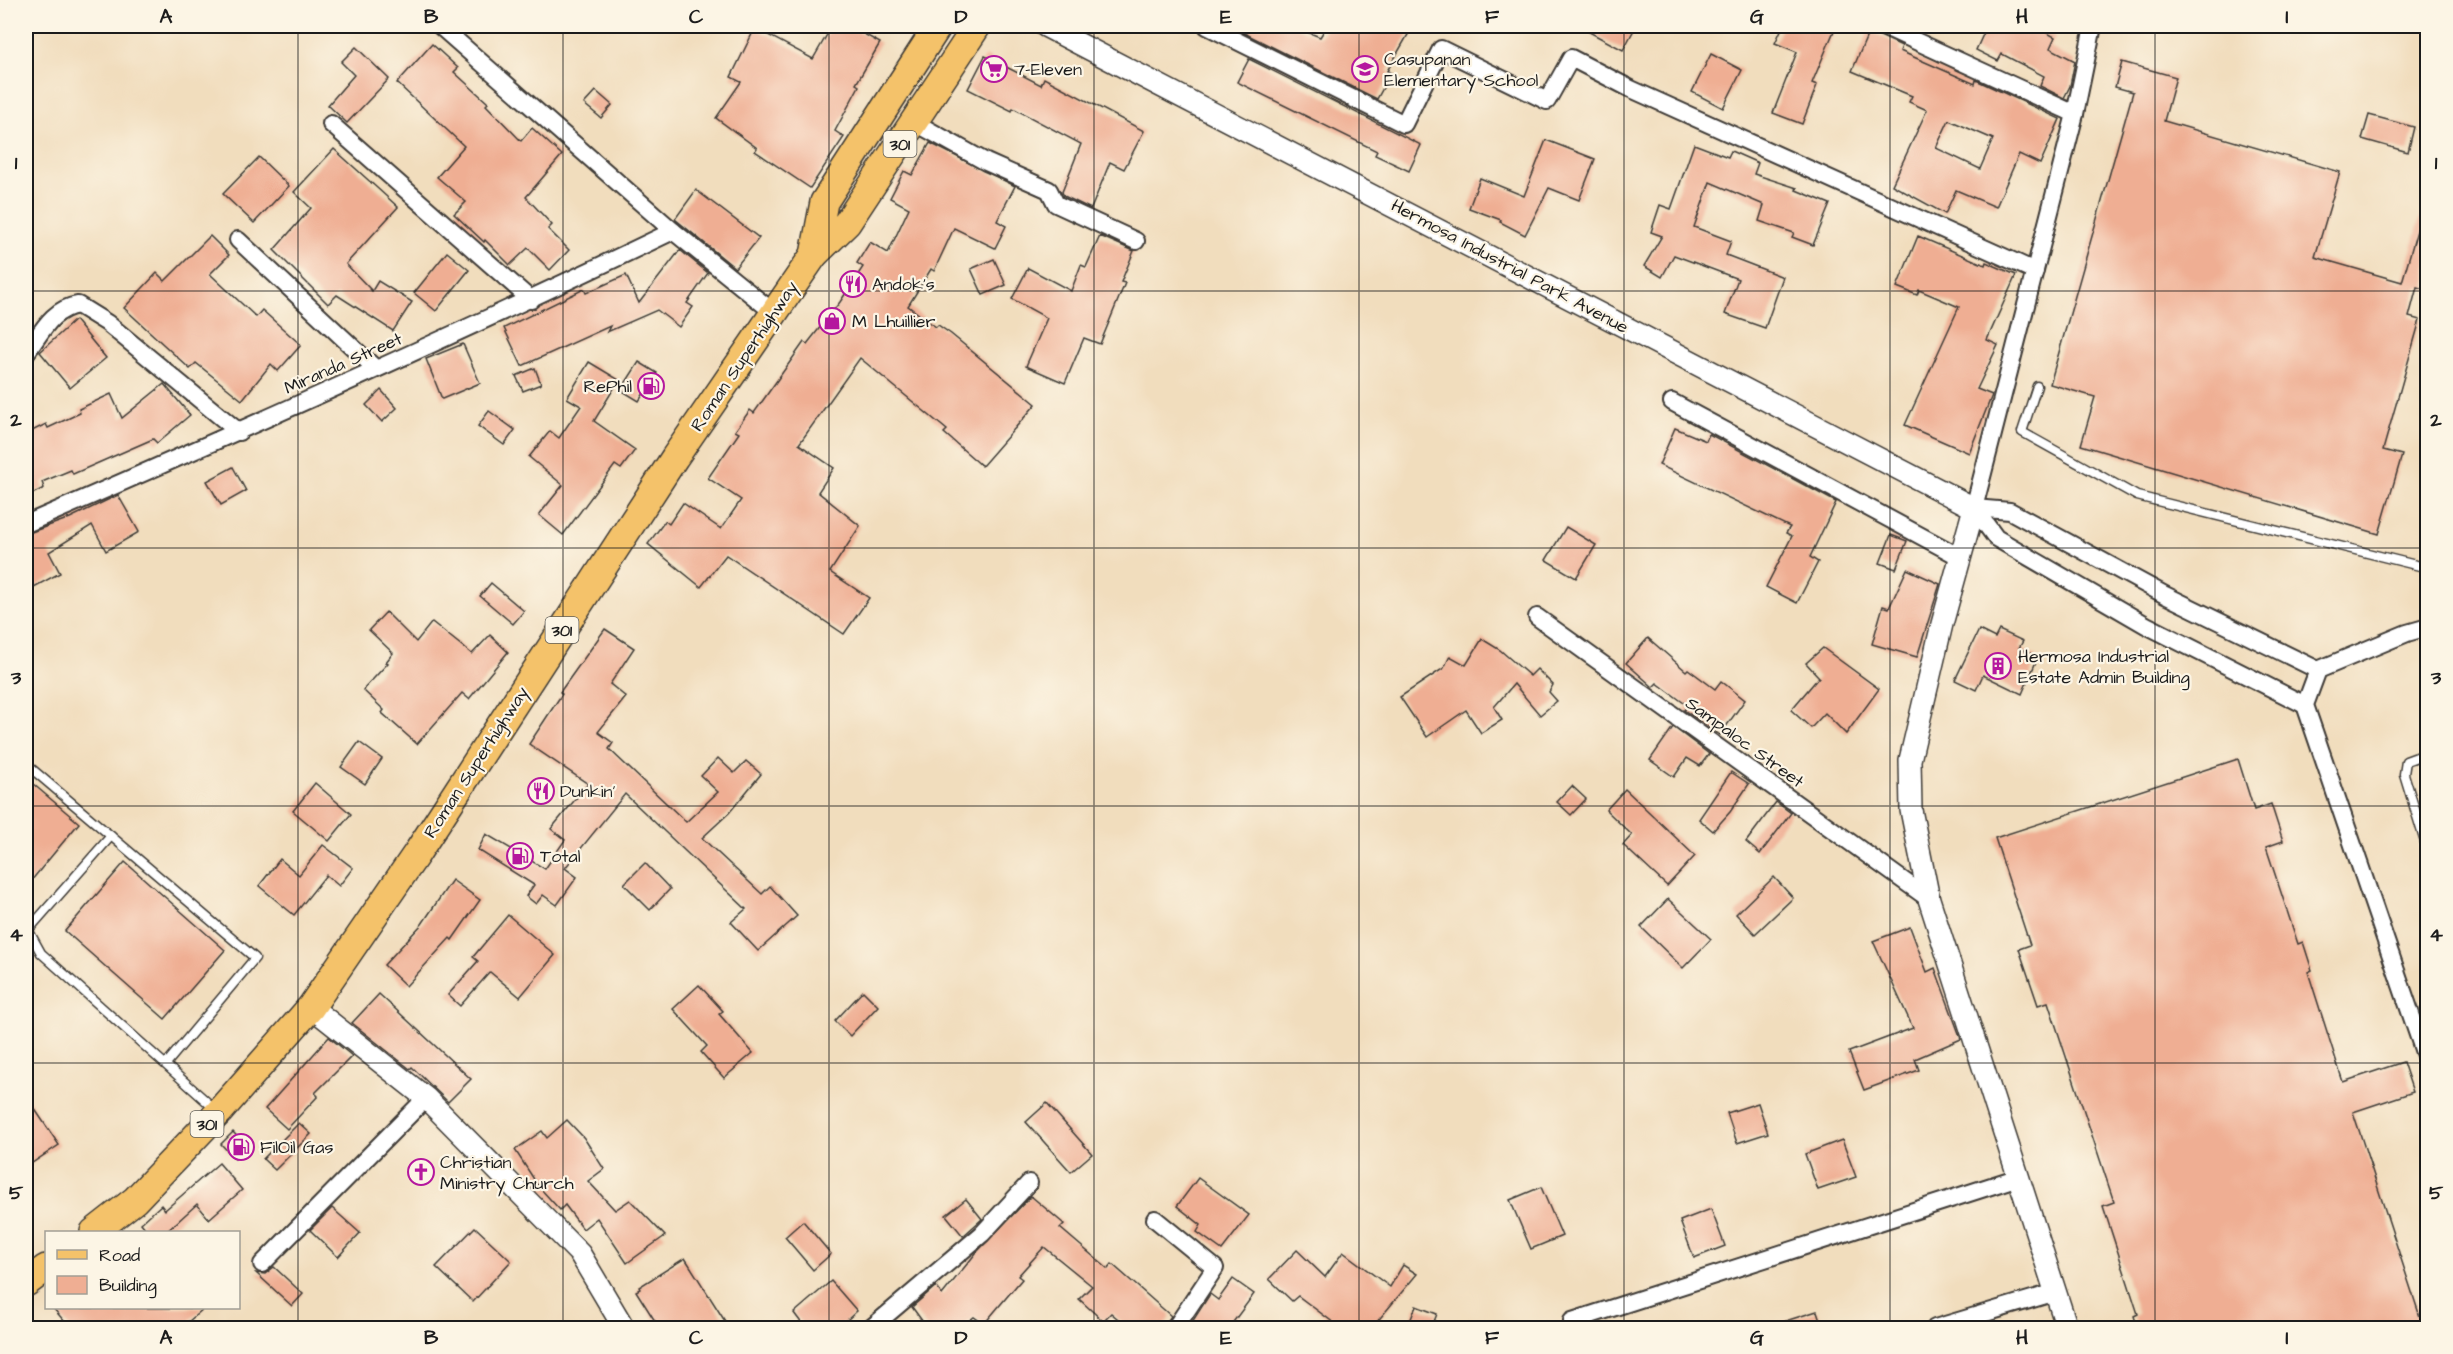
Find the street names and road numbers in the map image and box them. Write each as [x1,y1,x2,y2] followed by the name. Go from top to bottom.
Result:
[884,131,916,157] road number: 301
[1387,193,1633,340] street label: Hermosa Industrial Park Avenue
[685,276,805,437] street label: Roman Superhighway
[280,326,407,401] street label: Miranda Street
[546,617,578,643] road number: 301
[418,681,536,843] street label: Roman Superhighway
[1680,691,1810,794] street label: Sampaloc Street
[190,1111,224,1137] road number: 301

